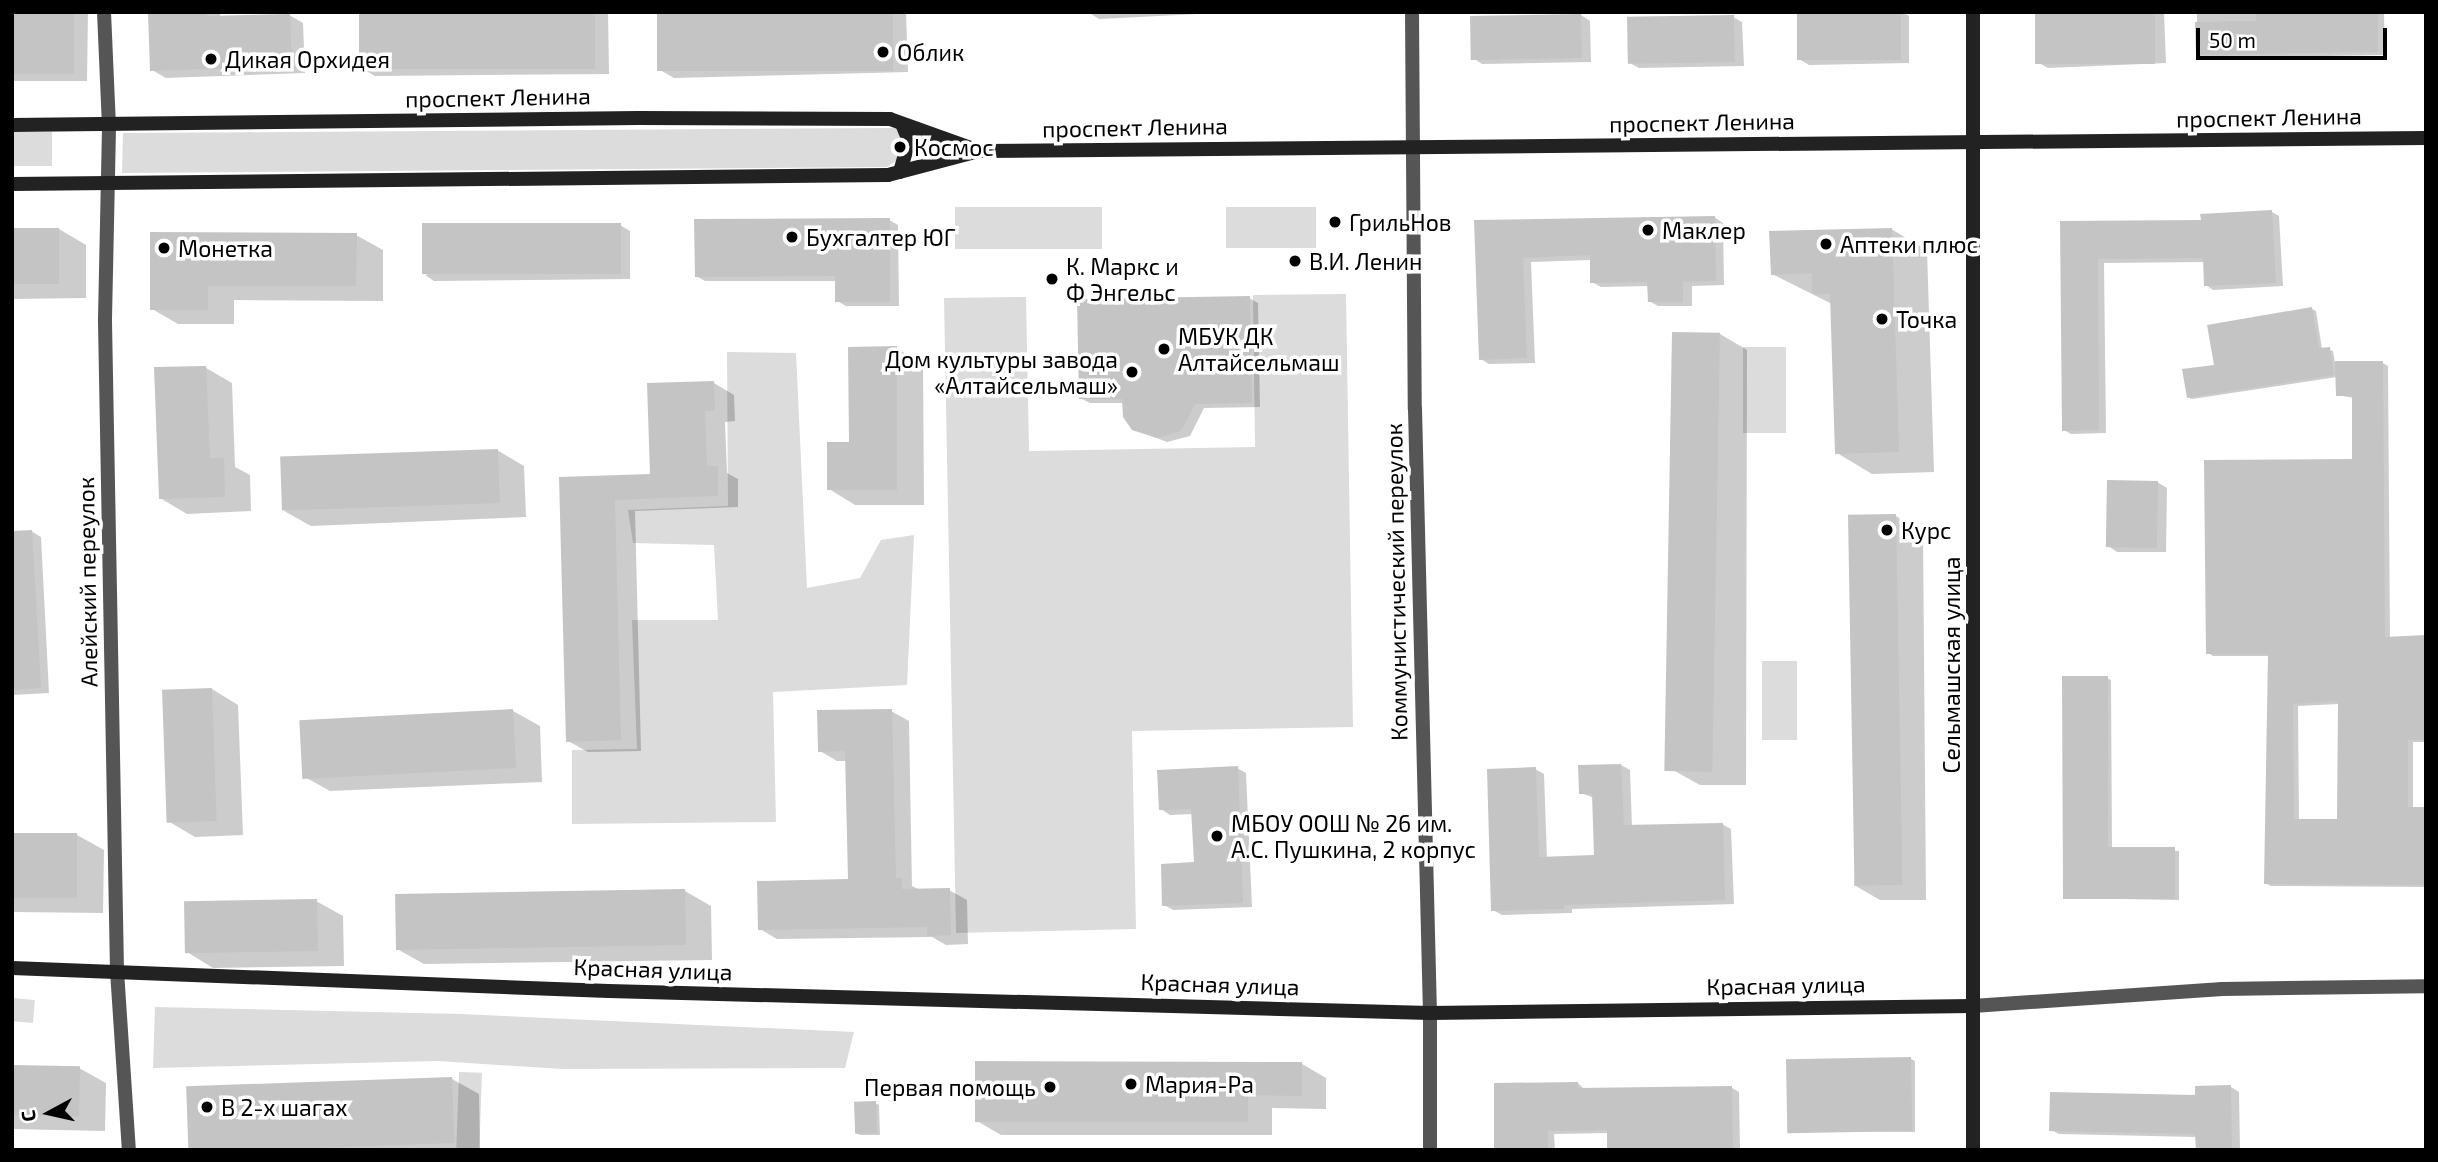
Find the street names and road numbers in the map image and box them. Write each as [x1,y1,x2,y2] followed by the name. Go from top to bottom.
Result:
[405,82,591,112] street label: проспект Ленина
[2176,102,2362,132] street label: проспект Ленина
[1609,107,1795,137] street label: проспект Ленина
[1042,112,1228,142] street label: проспект Ленина
[1379,423,1413,741] street label: Коммунистический переулок
[71,477,103,687] street label: Алейский переулок
[1937,557,1965,773] street label: Сельмашская улица
[573,952,733,986] street label: Красная улица
[1140,967,1300,1001] street label: Красная улица
[1706,970,1866,1000] street label: Красная улица

